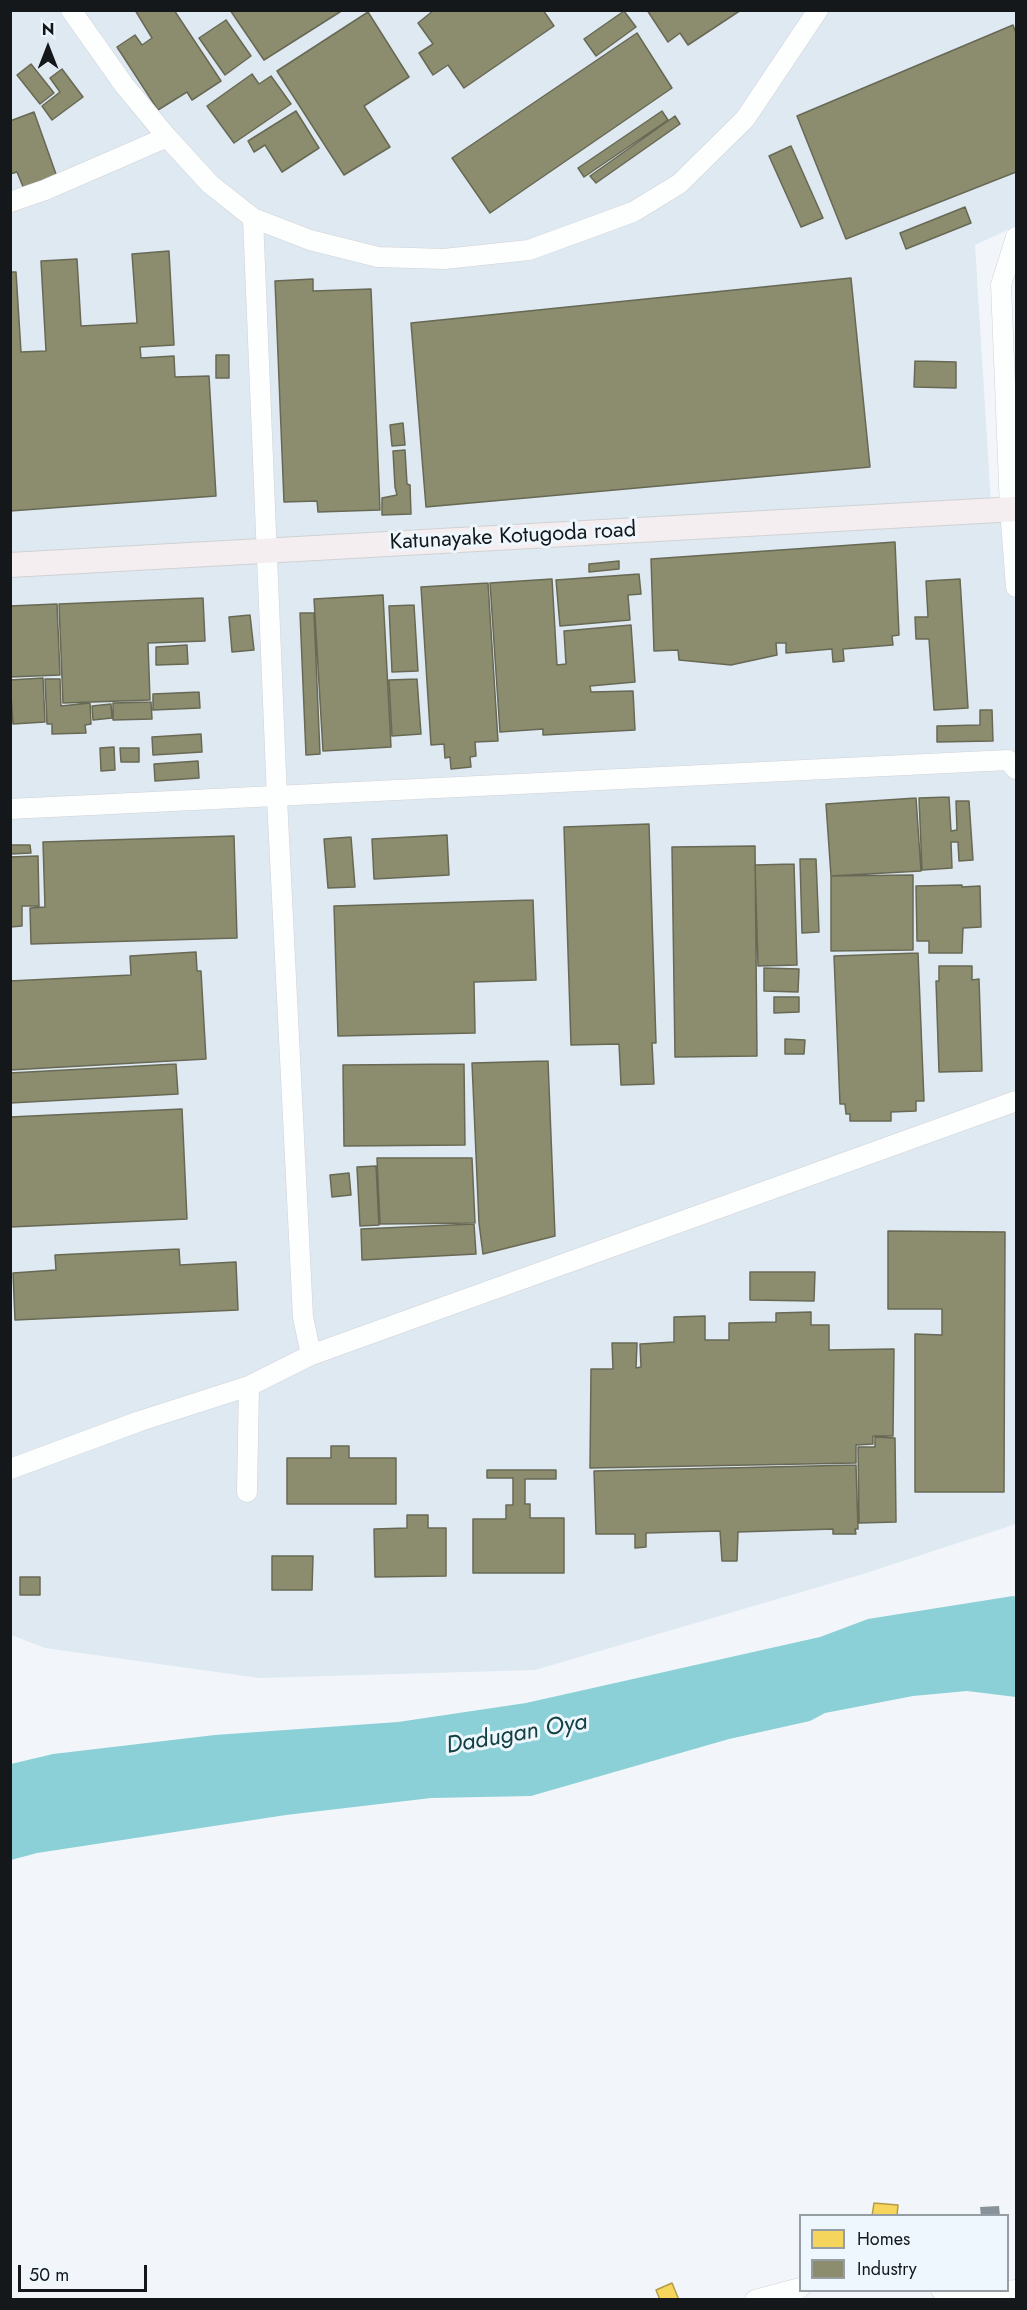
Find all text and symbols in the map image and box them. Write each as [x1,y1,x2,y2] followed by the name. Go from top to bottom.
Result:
[18,18,78,78] north arrow
[42,18,54,41] text: N
[389,517,637,557] street label: Katunayake Kotugoda road
[444,1708,590,1762] water label: Dadugan Oya
[799,2214,1009,2292] legend
[857,2226,910,2252] text: Homes
[21,2253,150,2291] scale bar
[857,2256,917,2282] text: Industry
[29,2262,69,2288] text: 50 m

